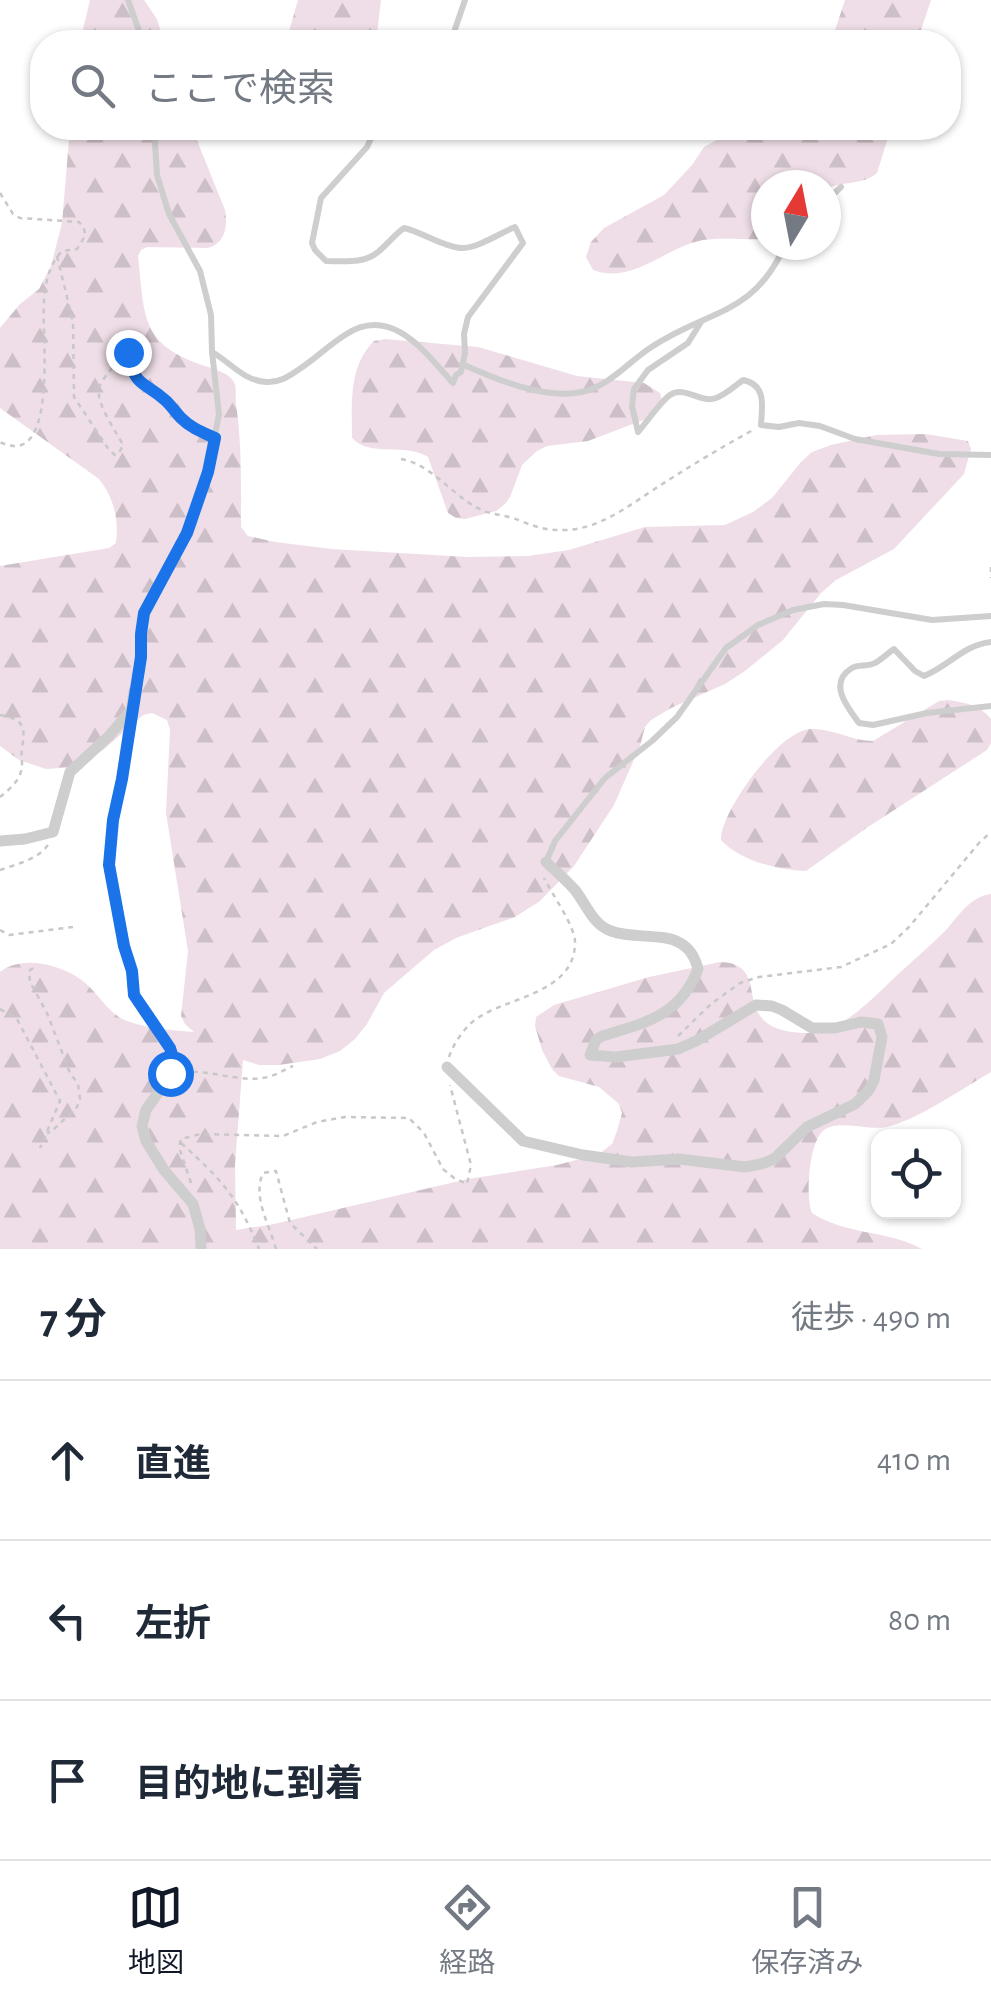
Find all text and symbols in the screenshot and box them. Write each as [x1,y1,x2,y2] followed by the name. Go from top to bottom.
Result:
[30,30,961,140] search box
[65,58,120,113] icon: search
[145,71,335,109] text: ここで検索
[751,170,841,260] north arrow
[106,330,152,376] route end
[148,1051,194,1097] route start
[871,1129,961,1219] map controls
[871,1129,961,1219] button: locate
[40,1299,107,1341] text: 7 分
[791,1302,951,1334] text: 徒歩 · 490 m
[40,1433,95,1488] icon: ahead
[877,1444,951,1476] text: 410 m
[135,1446,211,1484] text: 直進
[40,1593,95,1648] icon: left
[888,1604,951,1636] text: 80 m
[135,1606,211,1644] text: 左折
[40,1753,95,1808] icon: arrive
[135,1766,363,1804] text: 目的地に到着
[128,1880,184,1981] tab: 地図
[439,1880,495,1981] tab: 経路
[751,1880,863,1981] tab: 保存済み

